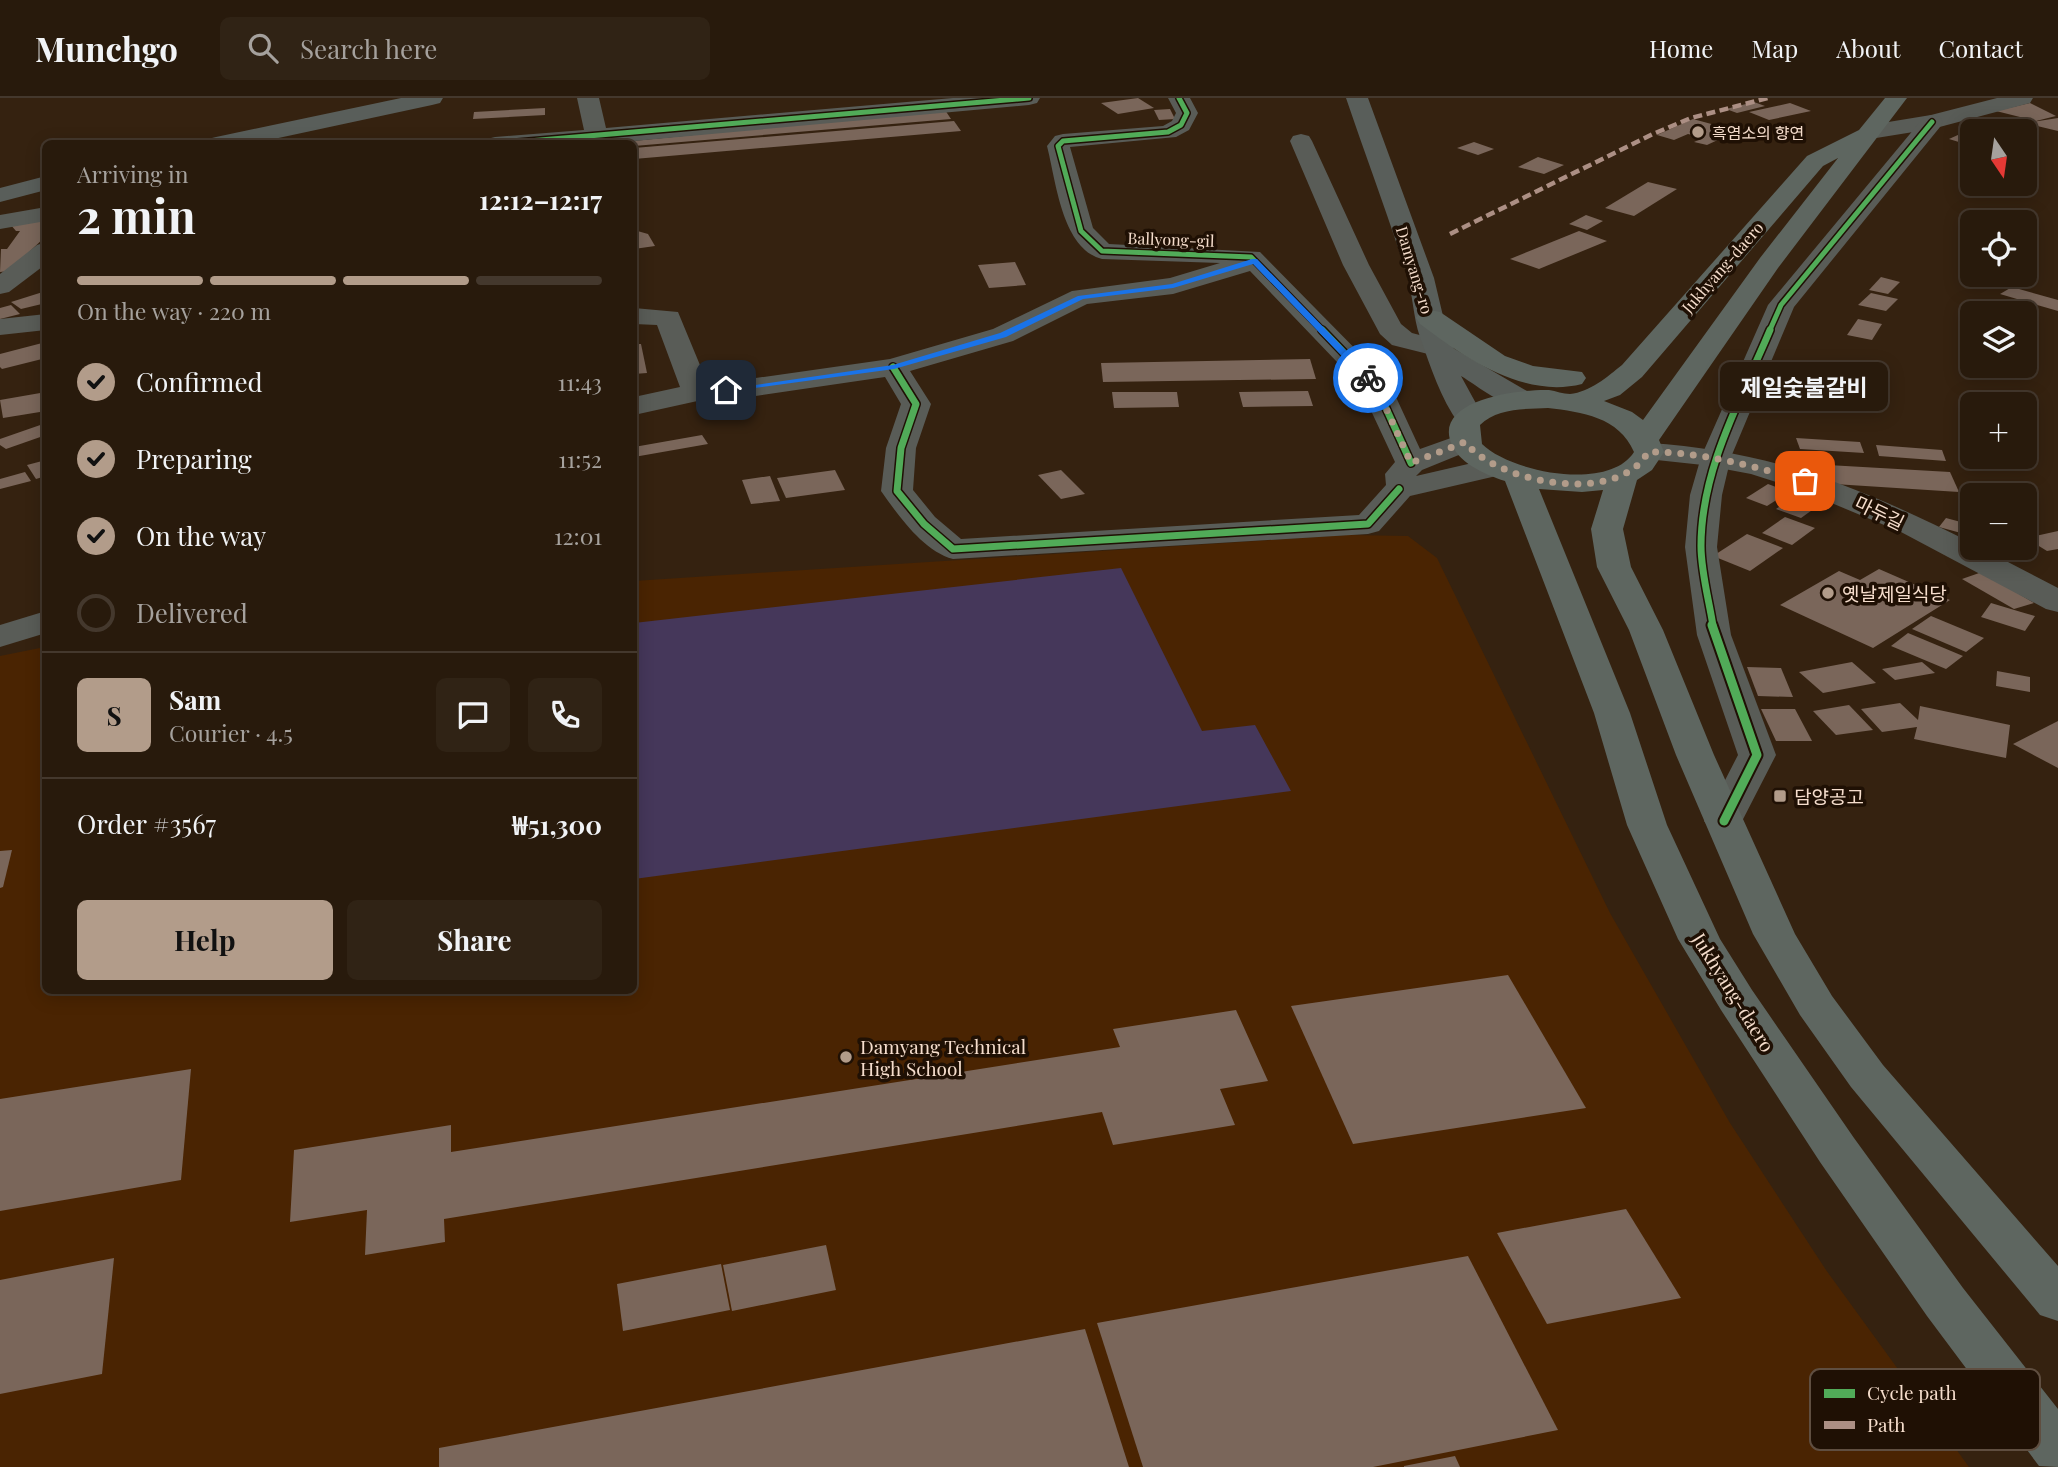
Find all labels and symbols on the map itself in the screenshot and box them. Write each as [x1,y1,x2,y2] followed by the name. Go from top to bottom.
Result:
[1960,119,2037,196] north arrow
[1712,122,1804,143] place label: 흑염소의 향연
[1690,124,1706,140] marker: 흑염소의 향연
[1676,217,1768,318] street label: Jukhyang-daero
[1392,224,1438,317] street label: Damyang-ro
[1127,227,1215,251] street label: Ballyong-gil
[1333,343,1403,413] courier
[696,360,756,420] pin
[1721,362,1889,411] callout: 제일숯불갈비
[1775,451,1835,511] pin
[1851,489,1909,535] street label: 마두길
[1842,580,1947,606] place label: 옛날제일식당
[1820,585,1836,601] marker: 옛날제일식당
[1794,783,1864,809] place label: 담양공고
[1772,788,1788,804] marker: 담양공고
[1686,927,1781,1056] street label: Jukhyang-daero
[860,1033,1027,1081] place label: Damyang Technical High School
[838,1049,854,1065] marker: Damyang Technical High School
[1810,1369,2040,1450] legend
[1867,1379,1957,1405] text: Cycle path
[1867,1411,1905,1437] text: Path

